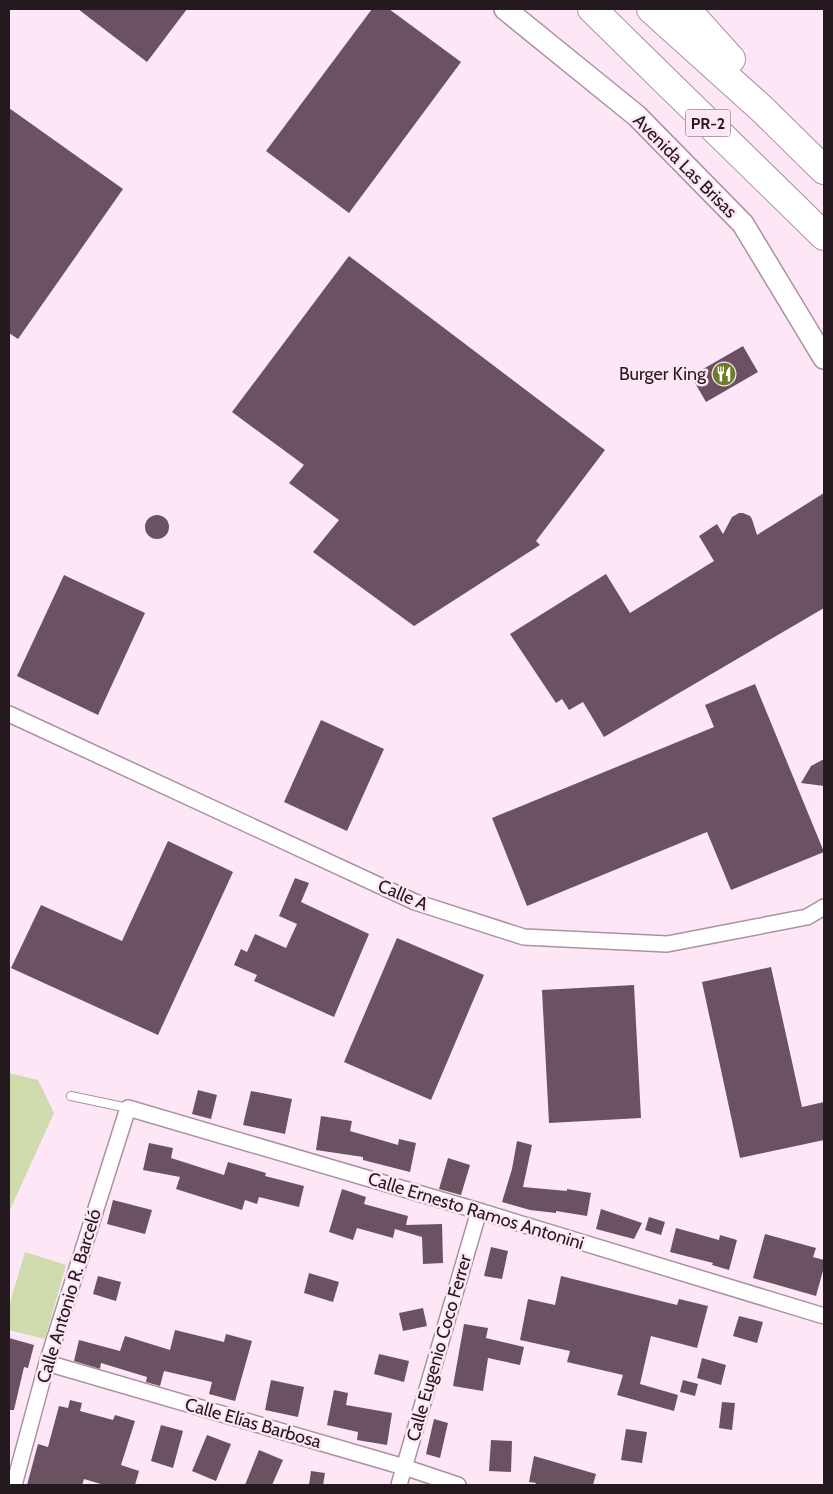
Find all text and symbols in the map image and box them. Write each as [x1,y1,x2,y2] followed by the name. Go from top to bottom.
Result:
[629,110,741,222] street label: Avenida Las Brisas
[686,110,730,136] road number: PR-2
[711,361,737,387] restaurant icon: Burger King
[619,363,707,385] place label: Burger King
[375,875,431,915] street label: Calle A
[365,1168,587,1254] street label: Calle Ernesto Ramos Antonini
[32,1206,106,1386] street label: Calle Antonio R. Barceló
[402,1252,476,1444] street label: Calle Eugenio Coco Ferrer
[182,1393,324,1453] street label: Calle Elías Barbosa

